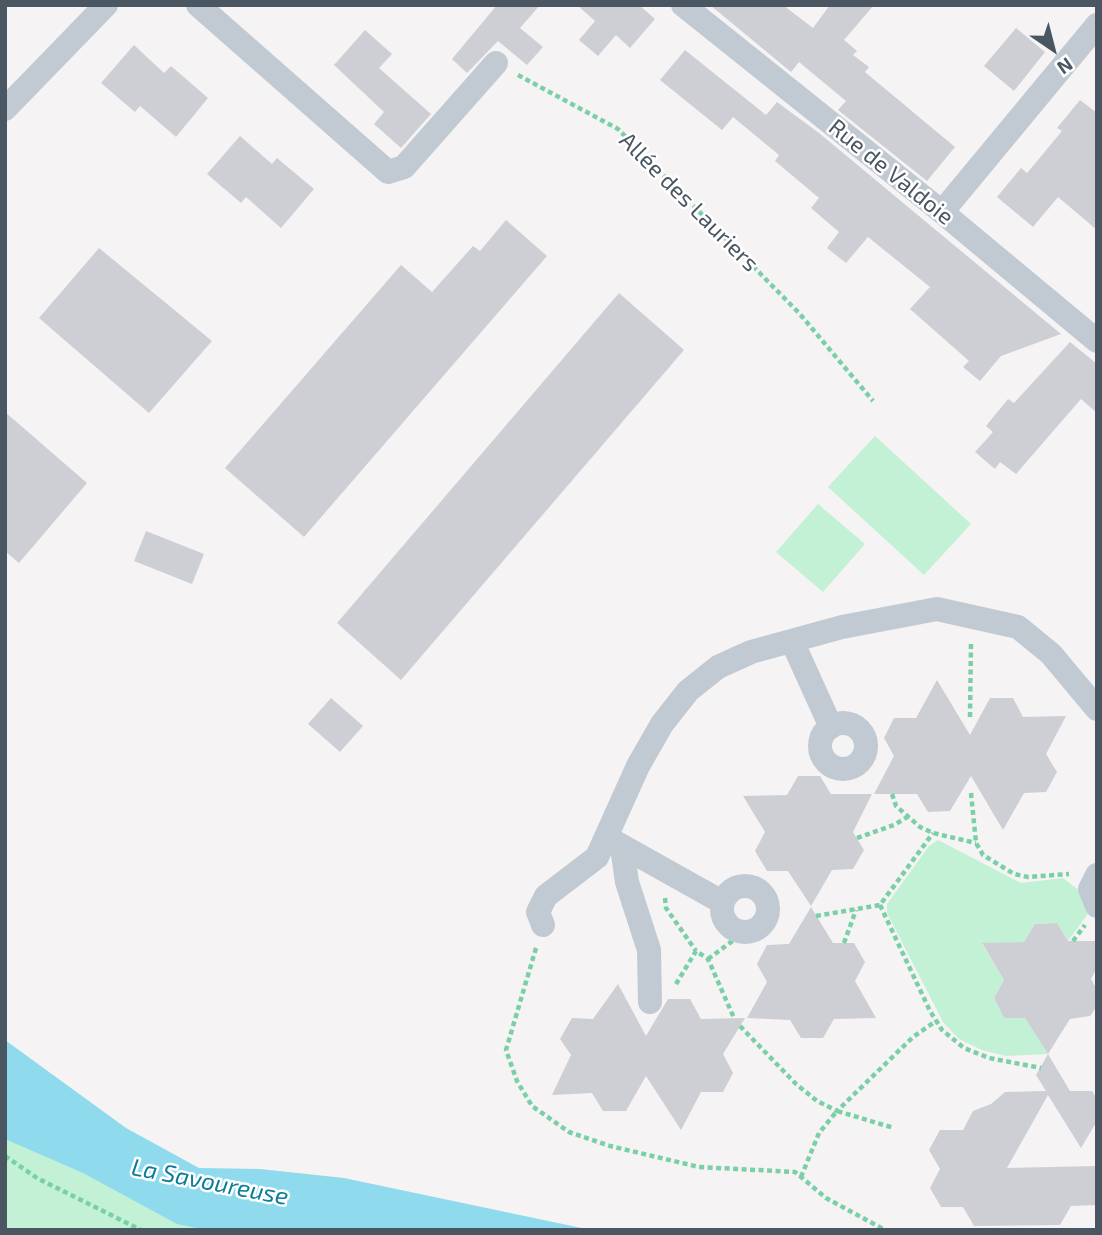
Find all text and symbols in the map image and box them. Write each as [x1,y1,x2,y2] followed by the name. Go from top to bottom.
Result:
[1018,14,1088,84] north arrow
[1053,53,1078,80] text: N
[823,113,959,231] street label: Rue de Valdoie
[614,127,764,277] street label: Allée des Lauriers
[129,1153,291,1211] water label: La Savoureuse

